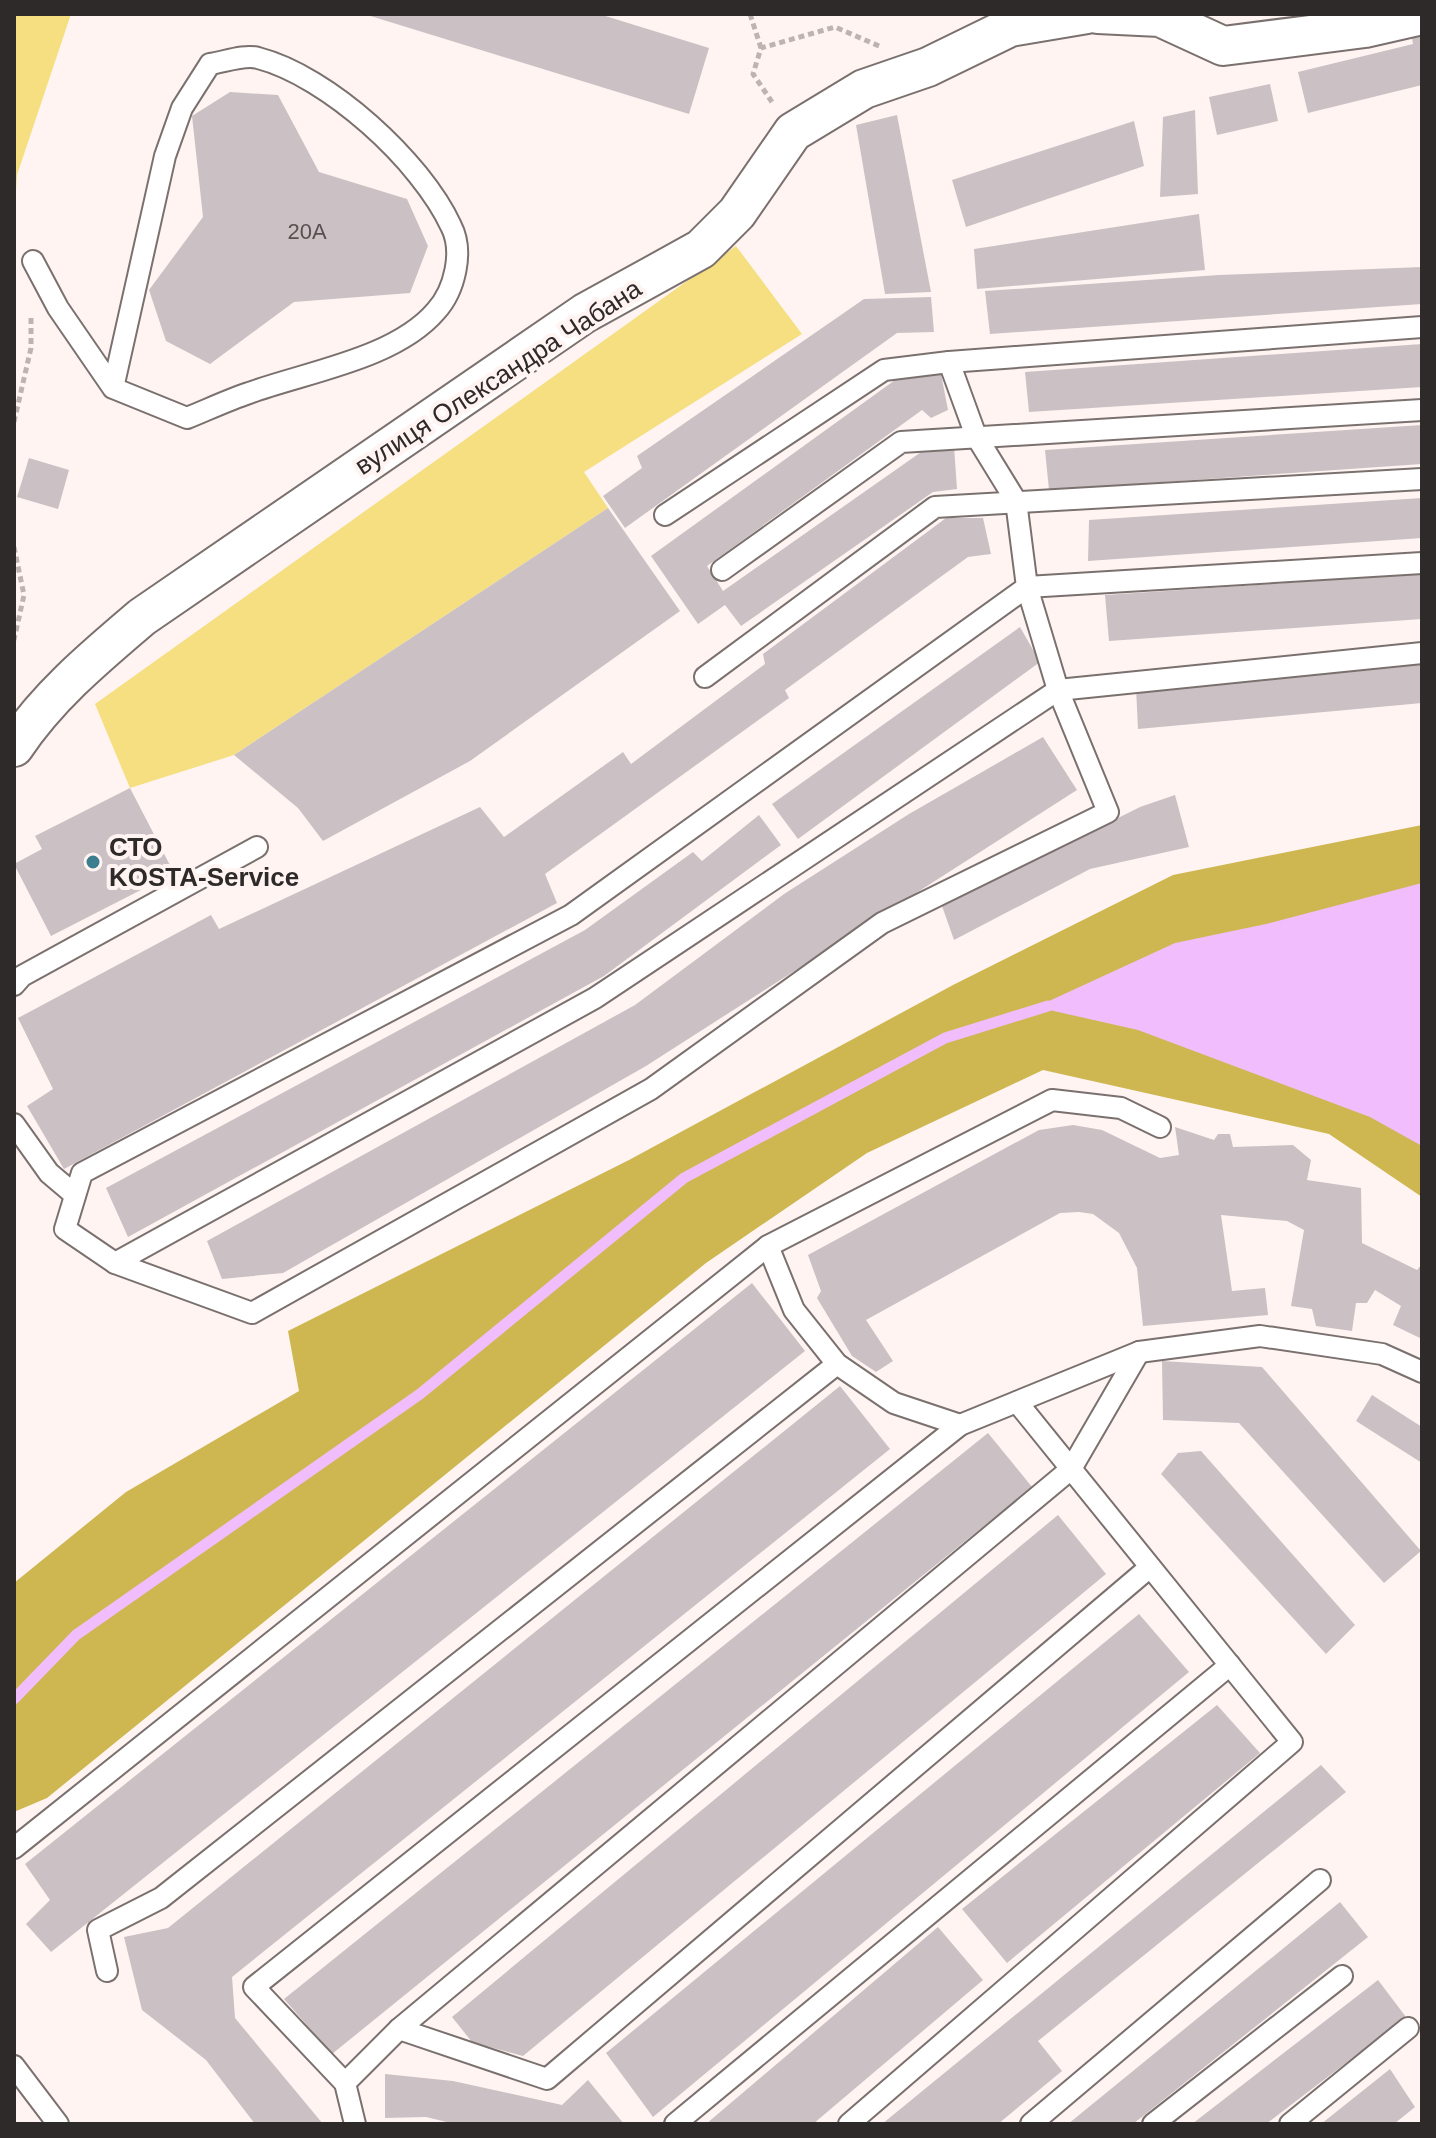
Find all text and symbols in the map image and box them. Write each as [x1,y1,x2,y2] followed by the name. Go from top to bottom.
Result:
[287,219,327,244] house number: 20А
[349,273,647,481] street label: вулиця Олександра Чабана
[109,832,299,892] place label: СТО KOSTA-Service
[84,853,102,871] marker: СТО KOSTA-Service

